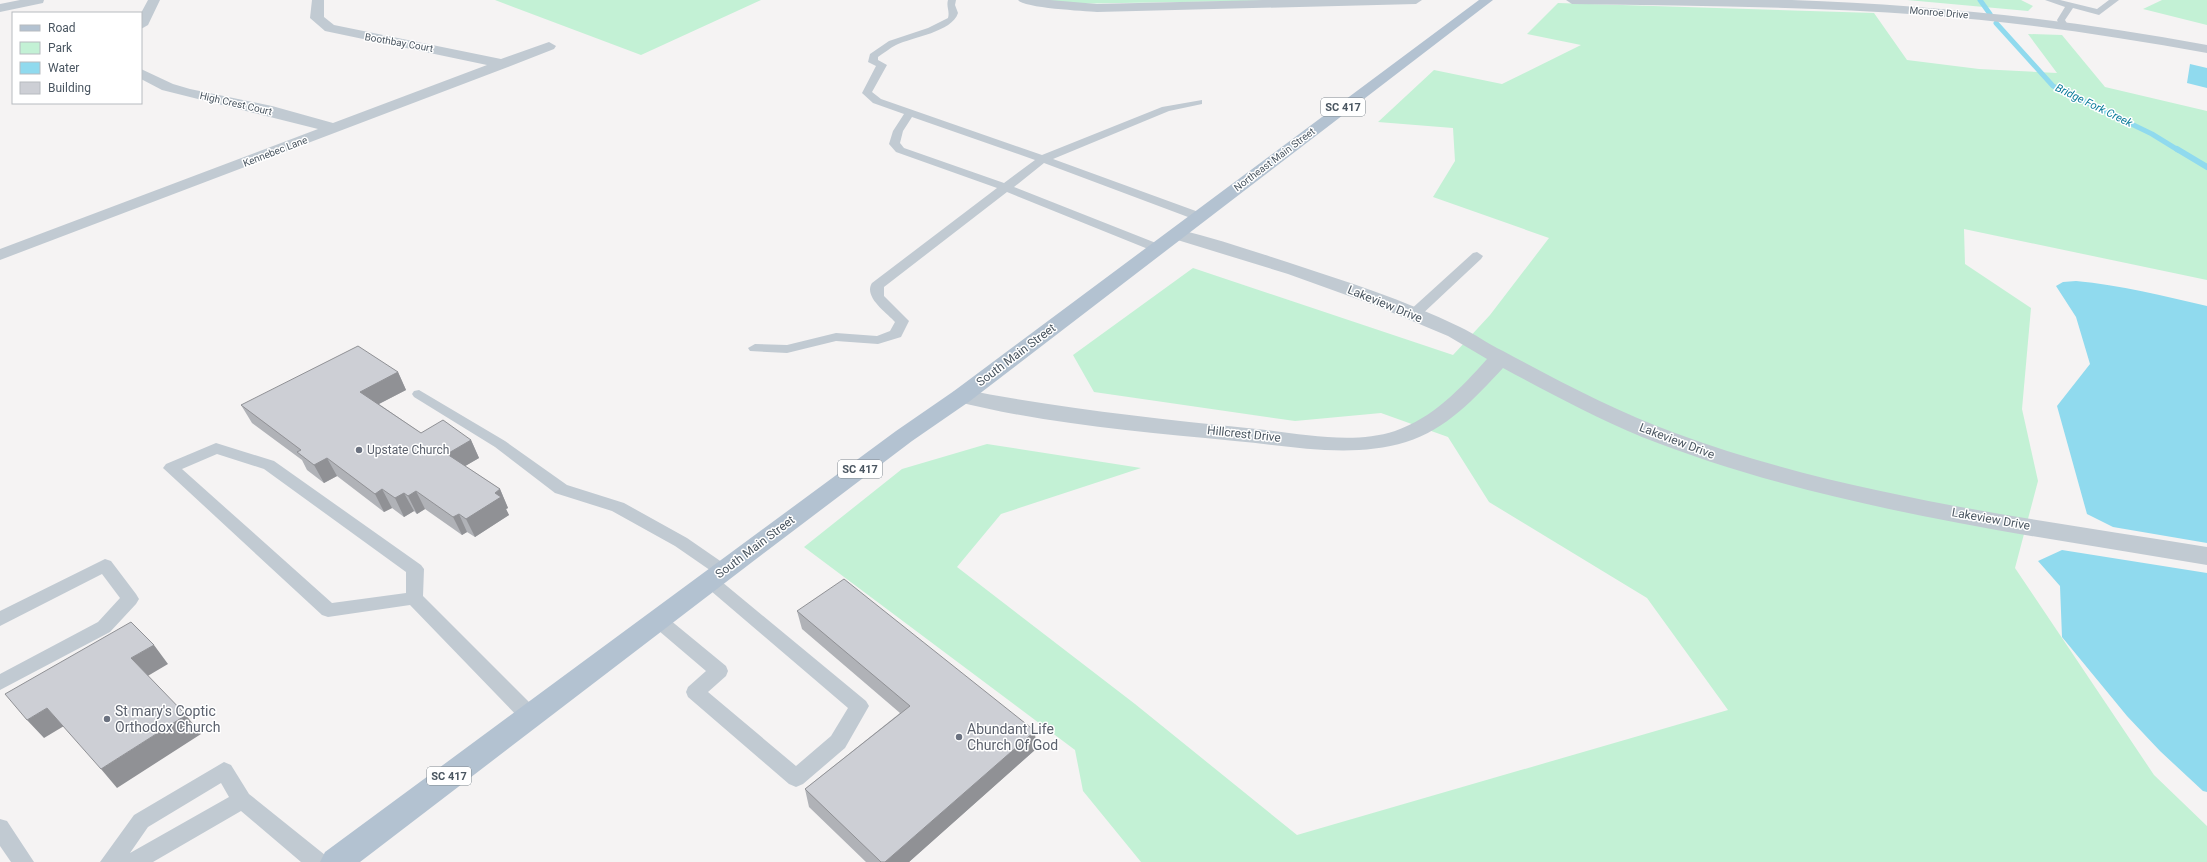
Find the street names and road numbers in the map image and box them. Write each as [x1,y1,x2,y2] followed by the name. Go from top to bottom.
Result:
[1909,4,1969,21] street label: Monroe Drive
[364,31,434,54] street label: Boothbay Court
[199,90,273,117] street label: High Crest Court
[1321,98,1365,116] road number: SC 417
[1232,126,1317,193] street label: Northeast Main Street
[241,134,309,169] street label: Kennebec Lane
[1346,283,1424,325] street label: Lakeview Drive
[974,321,1058,389] street label: South Main Street
[1637,420,1717,462] street label: Lakeview Drive
[1206,423,1282,445] street label: Hillcrest Drive
[838,460,882,478] road number: SC 417
[1951,505,2031,533] street label: Lakeview Drive
[713,513,797,581] street label: South Main Street
[427,767,471,785] road number: SC 417

